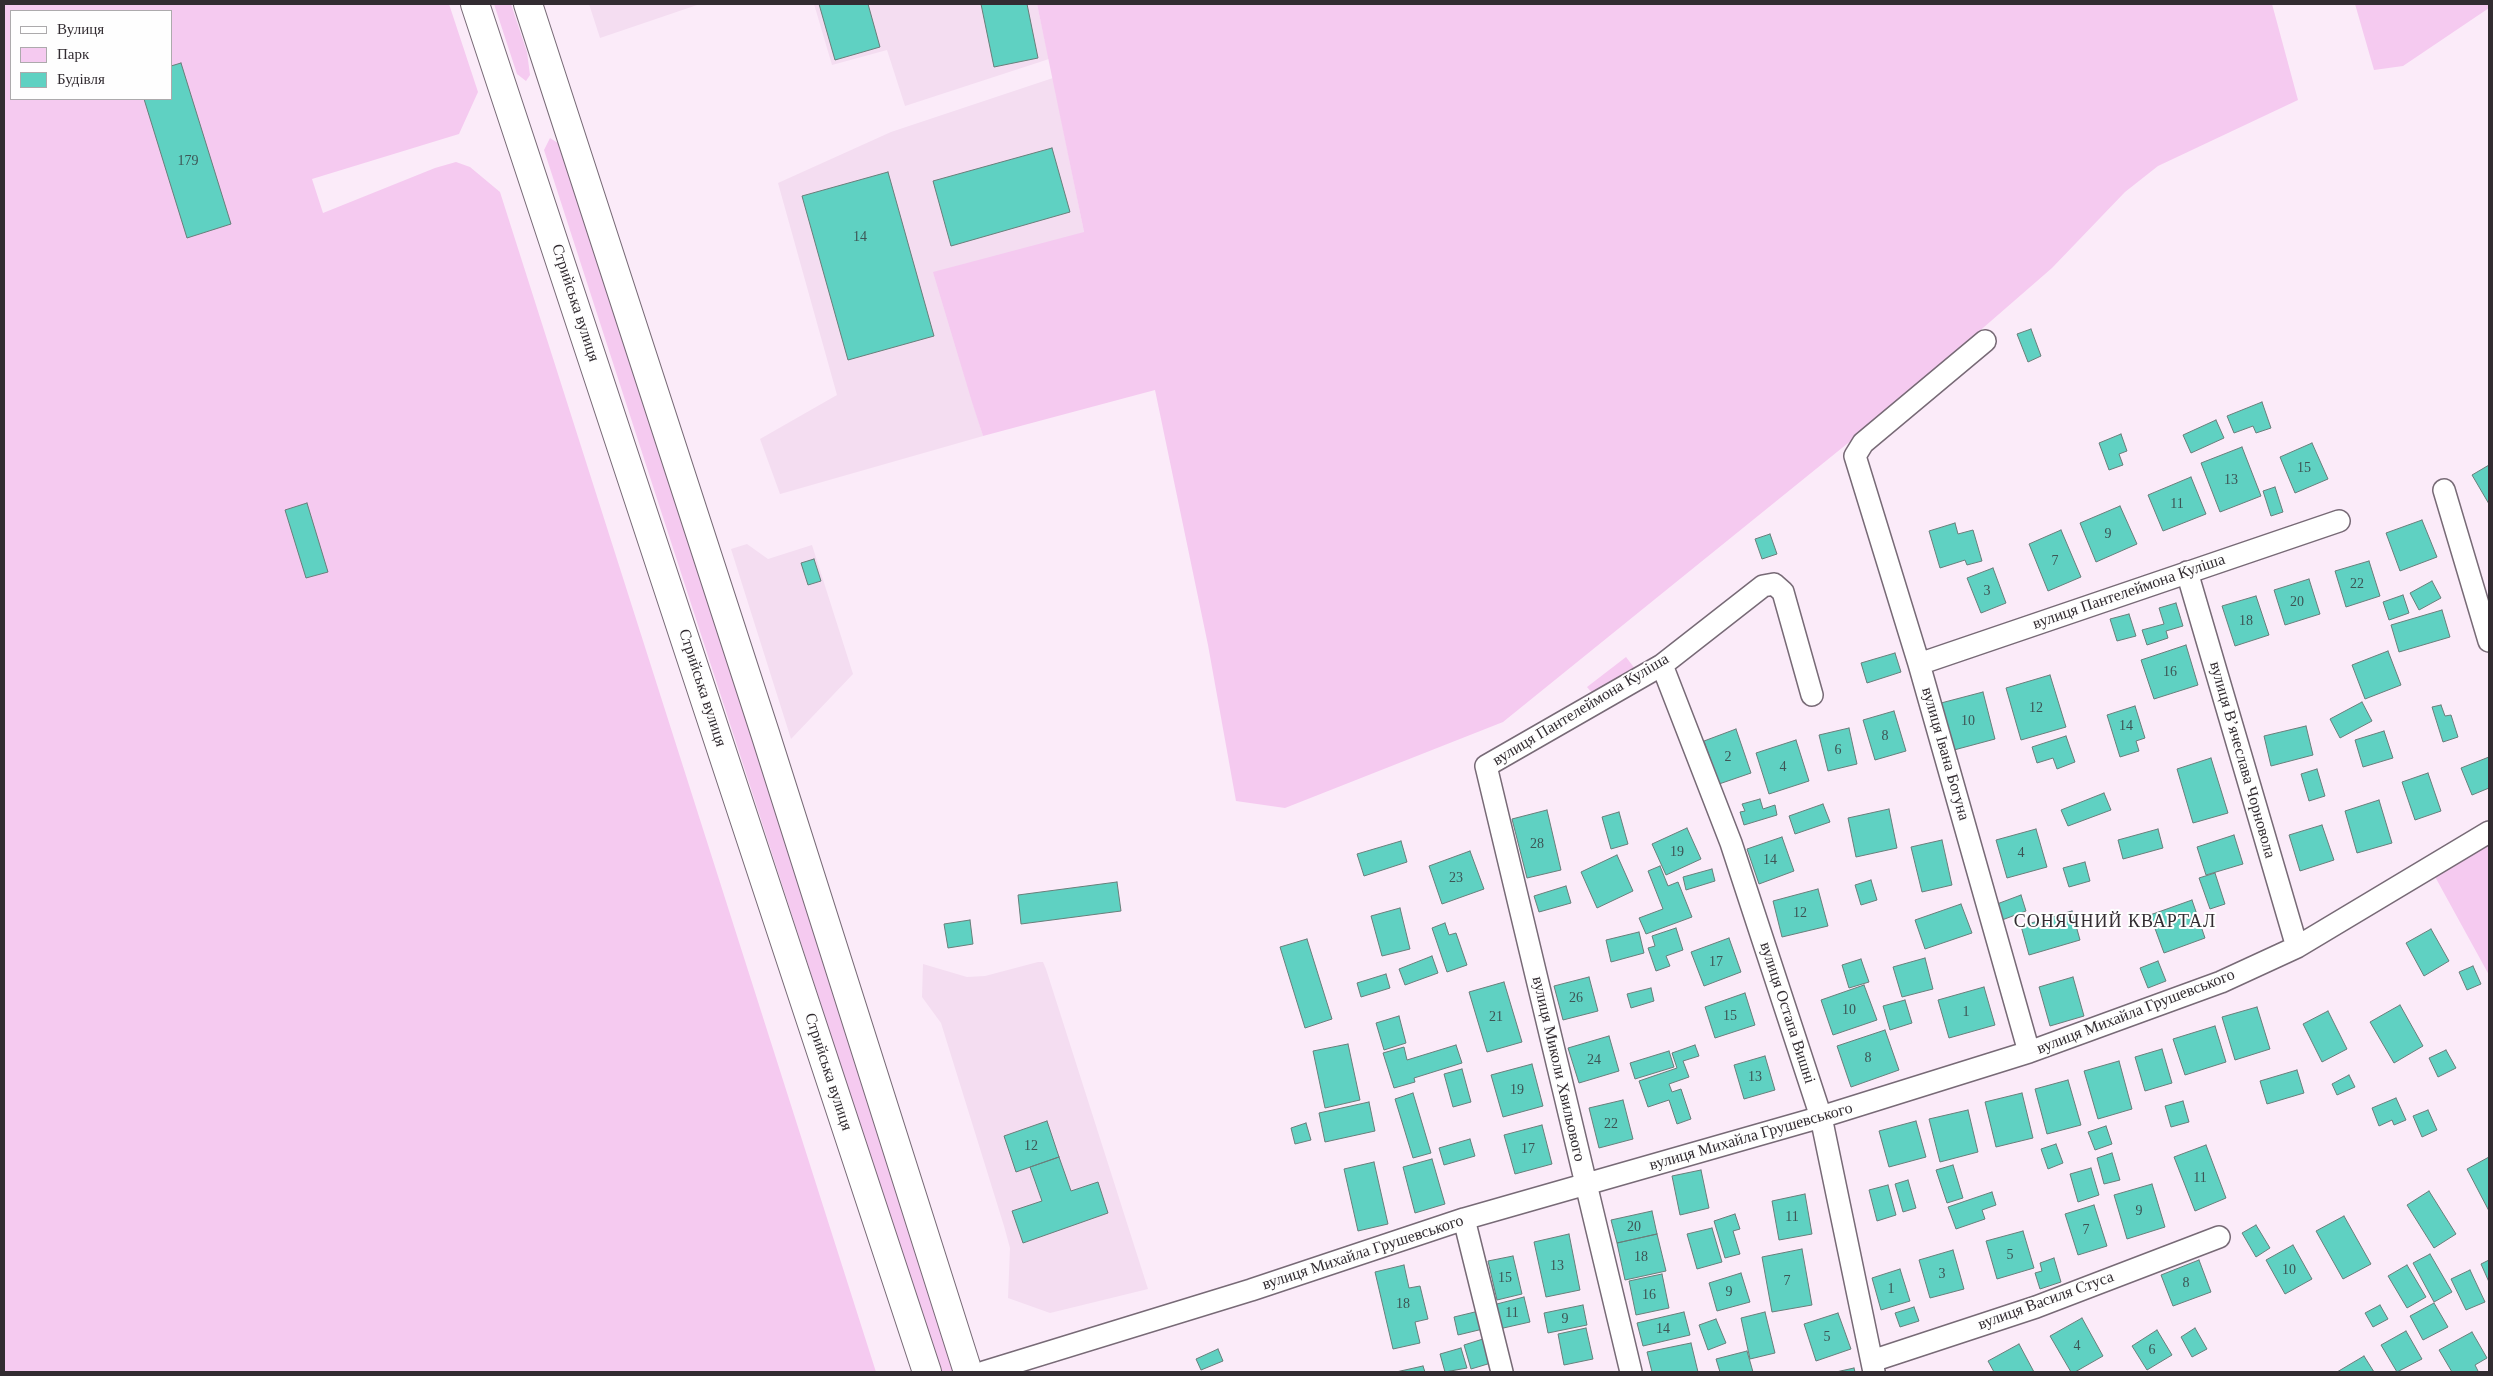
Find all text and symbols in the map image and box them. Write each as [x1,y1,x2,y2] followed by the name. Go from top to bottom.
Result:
[10,10,172,100] legend
[57,21,104,37] text: Вулиця
[57,46,89,62] text: Парк
[57,71,105,87] text: Будівля
[178,153,198,169] house number: 179
[853,229,867,245] house number: 14
[547,242,603,364] street label: Стрийська вулиця
[2297,460,2311,476] house number: 15
[2224,472,2238,488] house number: 13
[2170,496,2184,512] house number: 11
[2104,526,2112,542] house number: 9
[2030,550,2228,634] street label: вулиця Пантелеймона Куліша
[2052,553,2058,569] house number: 7
[2350,576,2364,592] house number: 22
[1984,583,1990,599] house number: 3
[2290,594,2304,610] house number: 20
[2239,613,2253,629] house number: 18
[674,627,730,749] street label: Стрийська вулиця
[1489,650,1673,770] street label: вулиця Пантелеймона Куліша
[2205,660,2279,860] street label: вулиця Вʼячеслава Чорновола
[2163,664,2177,680] house number: 16
[1917,685,1973,823] street label: вулиця Івана Богуна
[2029,700,2043,716] house number: 12
[1961,713,1975,729] house number: 10
[2119,718,2133,734] house number: 14
[1882,728,1888,744] house number: 8
[1835,742,1842,758] house number: 6
[1725,749,1732,765] house number: 2
[1780,759,1786,775] house number: 4
[1530,836,1544,852] house number: 28
[1670,844,1684,860] house number: 19
[2018,845,2024,861] house number: 4
[1763,852,1777,868] house number: 14
[1449,870,1463,886] house number: 23
[1793,905,1807,921] house number: 12
[2012,911,2218,933] district label: СОНЯЧНИЙ КВАРТАЛ
[1755,940,1819,1086] street label: вулиця Остапа Вишні
[1709,954,1723,970] house number: 17
[2034,965,2238,1059] street label: вулиця Михайла Грушевського
[1527,975,1589,1163] street label: вулиця Миколи Хвильового
[1569,990,1583,1006] house number: 26
[1842,1002,1856,1018] house number: 10
[1962,1004,1970,1020] house number: 1
[1723,1008,1737,1024] house number: 15
[1489,1009,1503,1025] house number: 21
[800,1011,856,1133] street label: Стрийська вулиця
[1865,1050,1872,1066] house number: 8
[1587,1052,1601,1068] house number: 24
[1748,1069,1762,1085] house number: 13
[1510,1082,1524,1098] house number: 19
[1647,1099,1855,1175] street label: вулиця Михайла Грушевського
[1604,1116,1618,1132] house number: 22
[1024,1138,1038,1154] house number: 12
[1521,1141,1535,1157] house number: 17
[2193,1170,2207,1186] house number: 11
[2136,1203,2142,1219] house number: 9
[1785,1209,1799,1225] house number: 11
[1260,1211,1466,1295] street label: вулиця Михайла Грушевського
[1627,1219,1641,1235] house number: 20
[2082,1222,2090,1238] house number: 7
[2006,1247,2014,1263] house number: 5
[1634,1249,1648,1265] house number: 18
[1550,1258,1564,1274] house number: 13
[2282,1262,2296,1278] house number: 10
[1938,1266,1945,1282] house number: 3
[1975,1267,2117,1335] street label: вулиця Василя Стуса
[1498,1270,1512,1286] house number: 15
[1784,1273,1790,1289] house number: 7
[2182,1275,2190,1291] house number: 8
[1888,1281,1894,1297] house number: 1
[1726,1284,1732,1300] house number: 9
[1642,1287,1656,1303] house number: 16
[1396,1296,1410,1312] house number: 18
[1505,1305,1519,1321] house number: 11
[1562,1311,1568,1327] house number: 9
[1656,1321,1670,1337] house number: 14
[1824,1329,1830,1345] house number: 5
[2074,1338,2080,1354] house number: 4
[2148,1342,2156,1358] house number: 6

